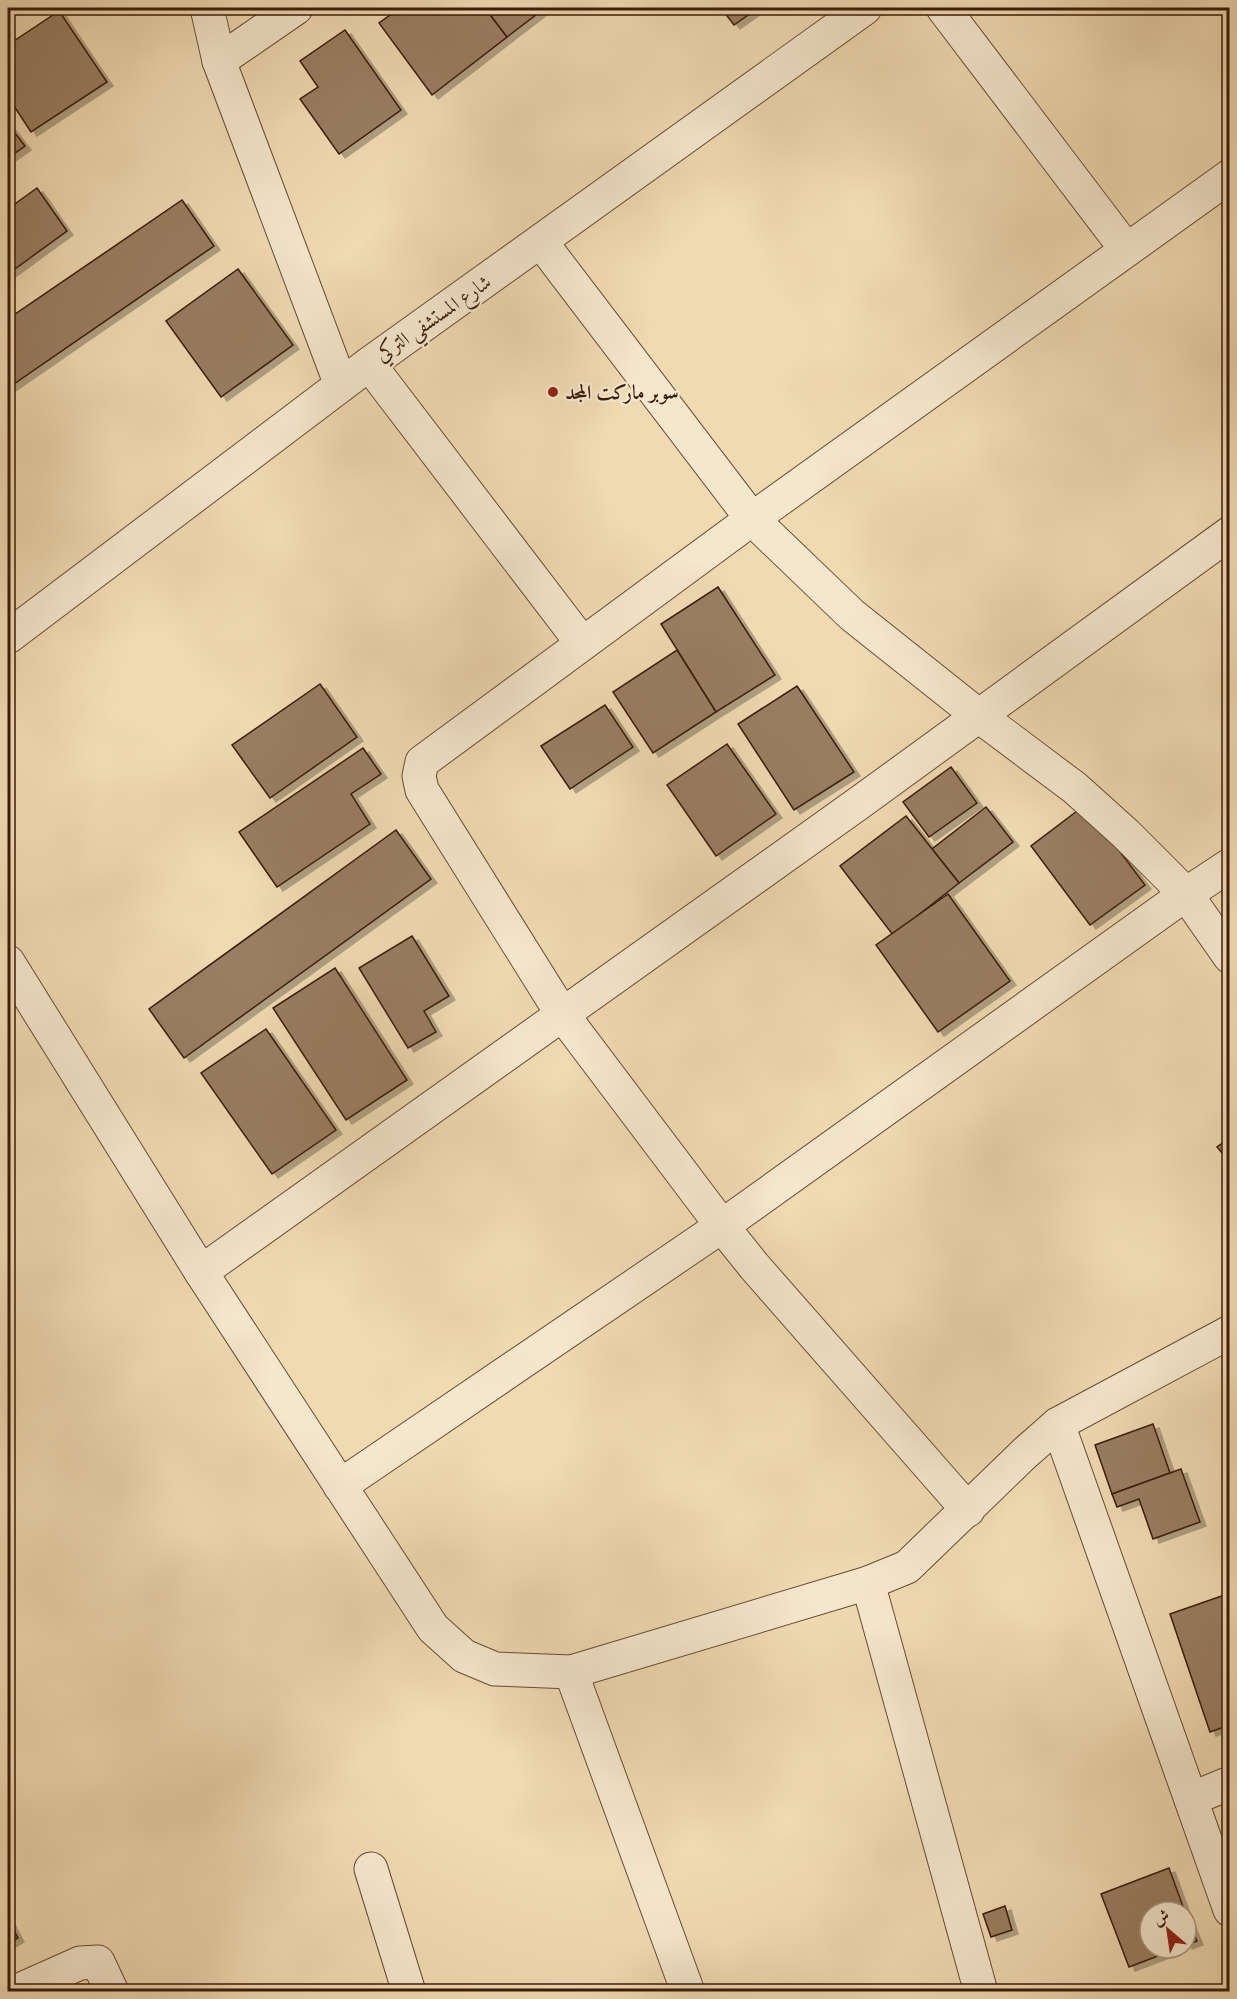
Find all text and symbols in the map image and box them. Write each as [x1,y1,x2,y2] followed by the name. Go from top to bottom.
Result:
[370,269,500,373] street label: شارع المستشفي التركي
[565,379,679,405] place label: سوبر ماركت المجد
[546,385,560,399] marker: سوبر ماركت المجد
[1138,1900,1198,1960] north arrow
[1149,1904,1173,1930] text: ش

